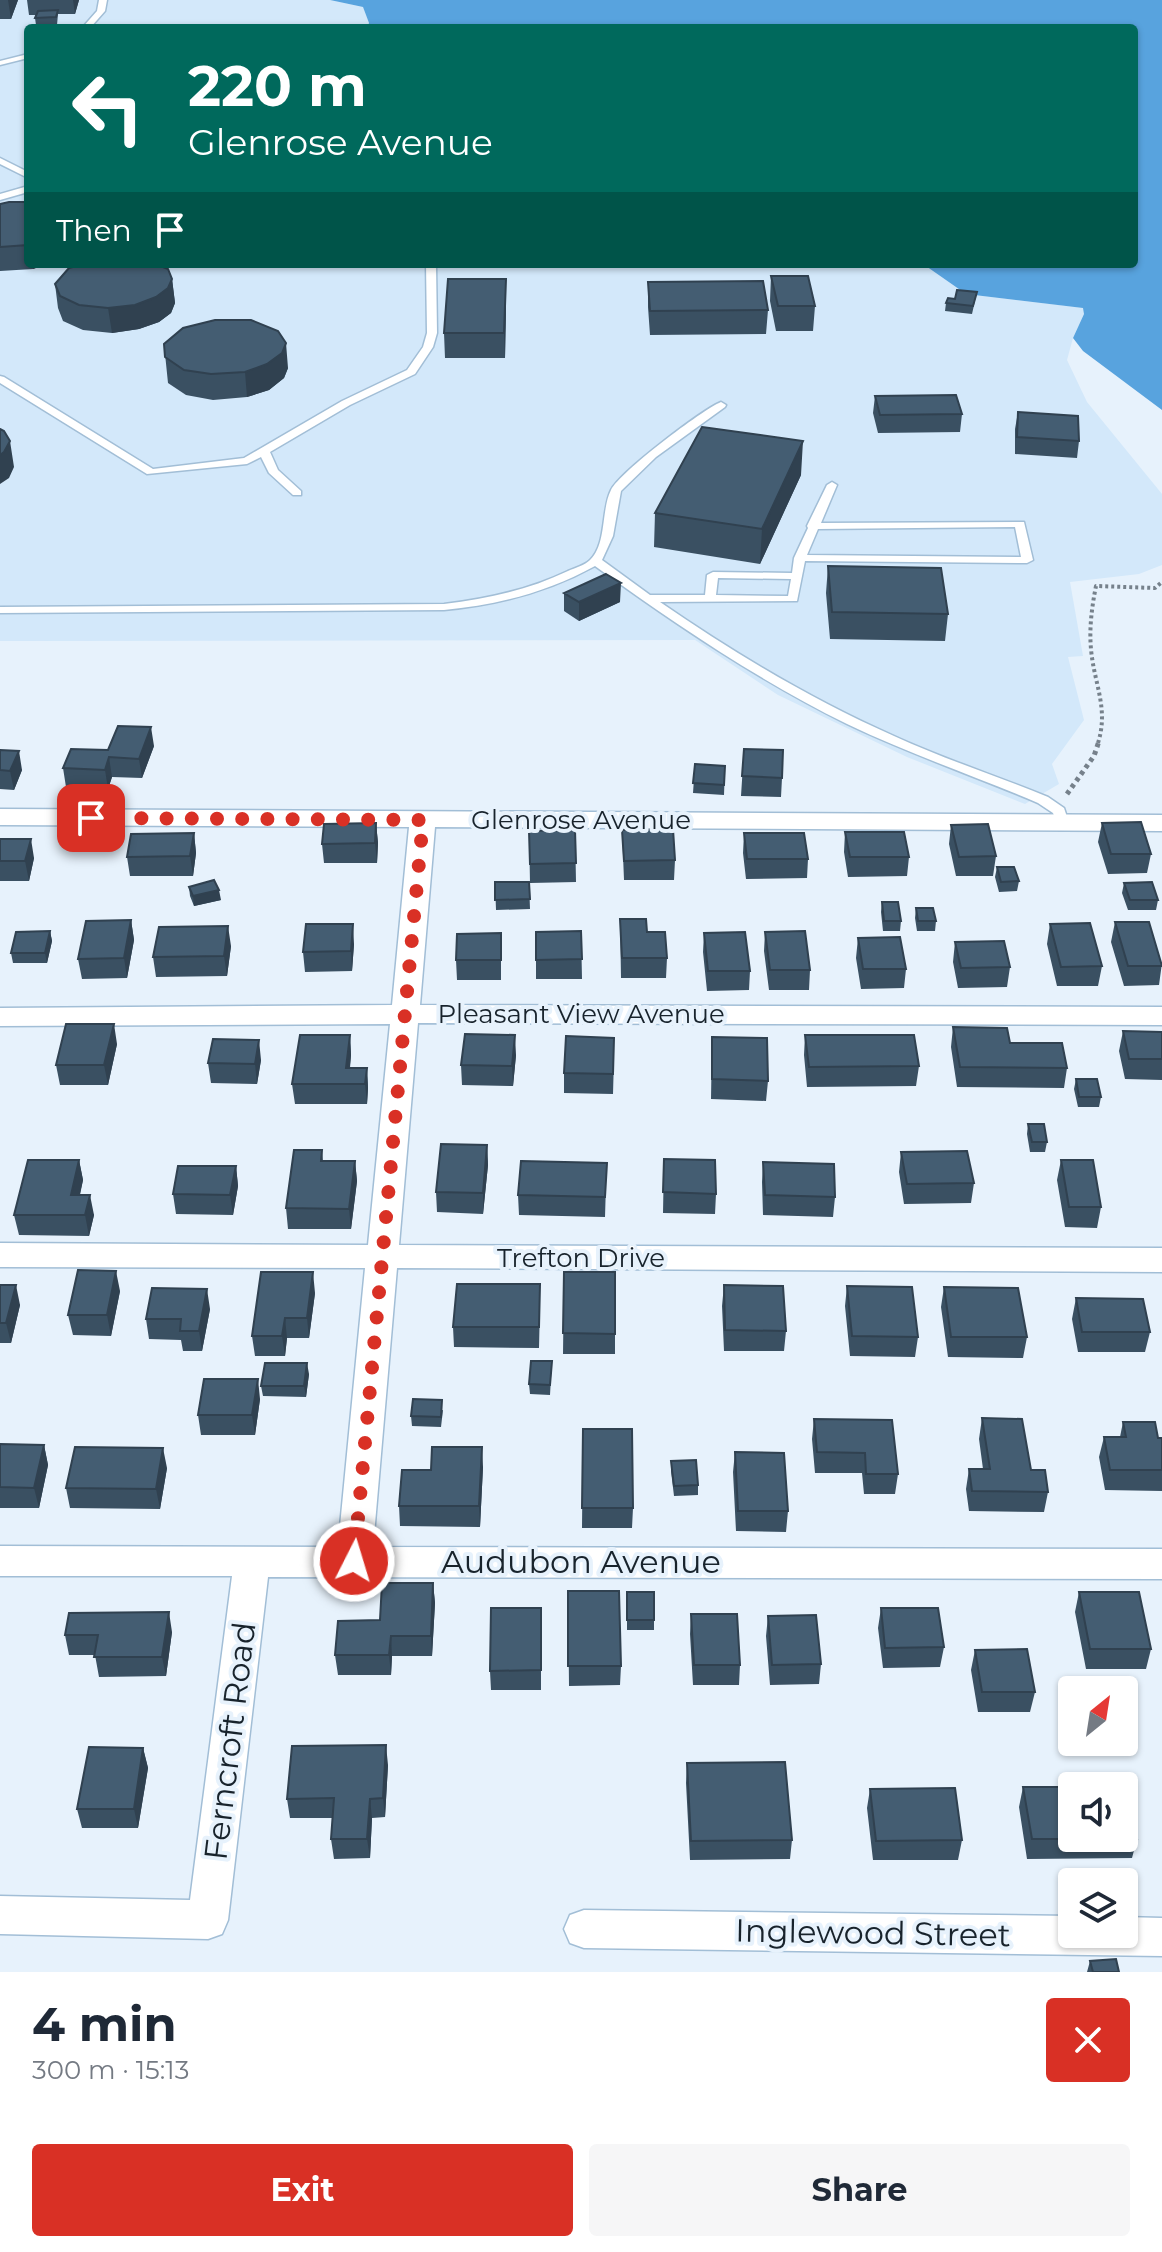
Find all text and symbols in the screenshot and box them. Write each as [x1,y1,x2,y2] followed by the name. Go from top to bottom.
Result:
[188,52,367,120] text: 220 m
[56,56,160,160] icon: left
[188,120,493,164] text: Glenrose Avenue
[148,208,192,252] icon: arrive
[56,212,132,249] text: Then
[57,784,125,852] pin
[69,796,113,840] icon: arrive
[471,804,691,836] street label: Glenrose Avenue
[437,998,725,1030] street label: Pleasant View Avenue
[497,1242,665,1274] street label: Trefton Drive
[312,1519,396,1603] position arrow
[441,1542,721,1581] street label: Audubon Avenue
[196,1620,263,1862] street label: Ferncroft Road
[1058,1676,1138,1756] north arrow
[1058,1676,1138,1948] map controls
[1058,1772,1138,1852] button: sound
[1058,1868,1138,1948] button: layers
[735,1911,1011,1954] street label: Inglewood Street
[32,1995,177,2053] text: 4 min
[1046,1998,1130,2082] button: close
[32,2054,189,2086] text: 300 m · 15:13
[32,2144,573,2236] button: Exit
[589,2144,1130,2236] button: Share

